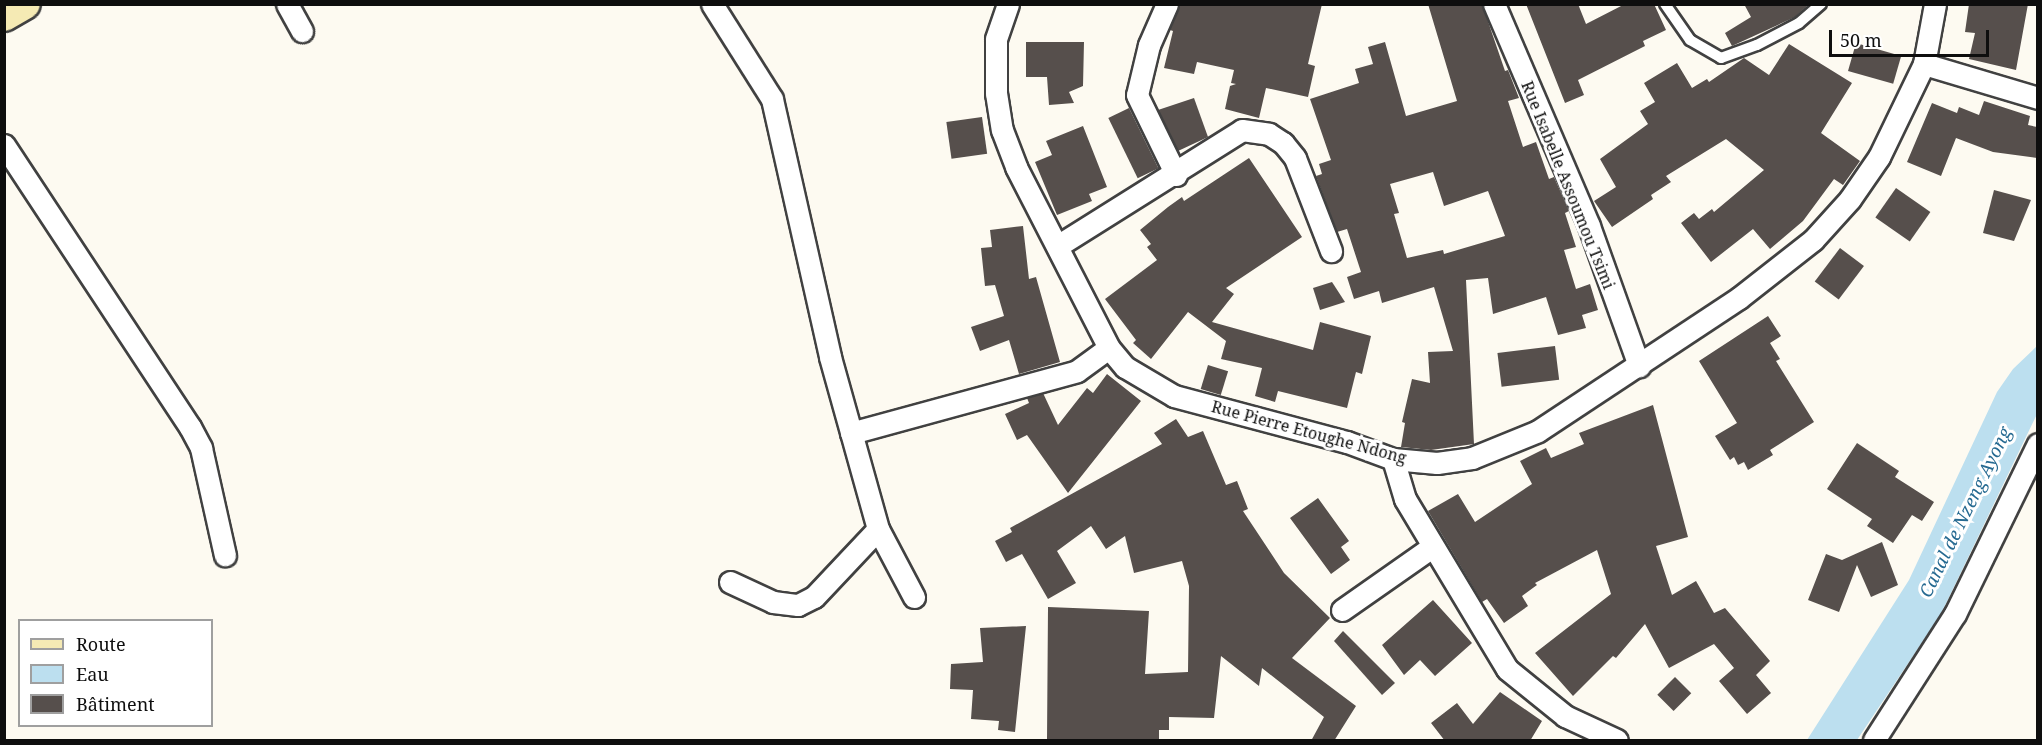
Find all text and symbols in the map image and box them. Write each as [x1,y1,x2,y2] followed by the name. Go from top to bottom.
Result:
[1832,18,1992,56] scale bar
[1840,28,1882,52] text: 50 m
[1517,78,1619,292] street label: Rue Isabelle Assoumou Tsimi
[1209,397,1409,467] street label: Rue Pierre Etoughe Ndong
[1914,423,2016,601] water label: Canal de Nzeng Ayong
[18,619,213,727] legend
[76,632,126,656] text: Route
[76,662,109,686] text: Eau
[76,692,155,716] text: Bâtiment

